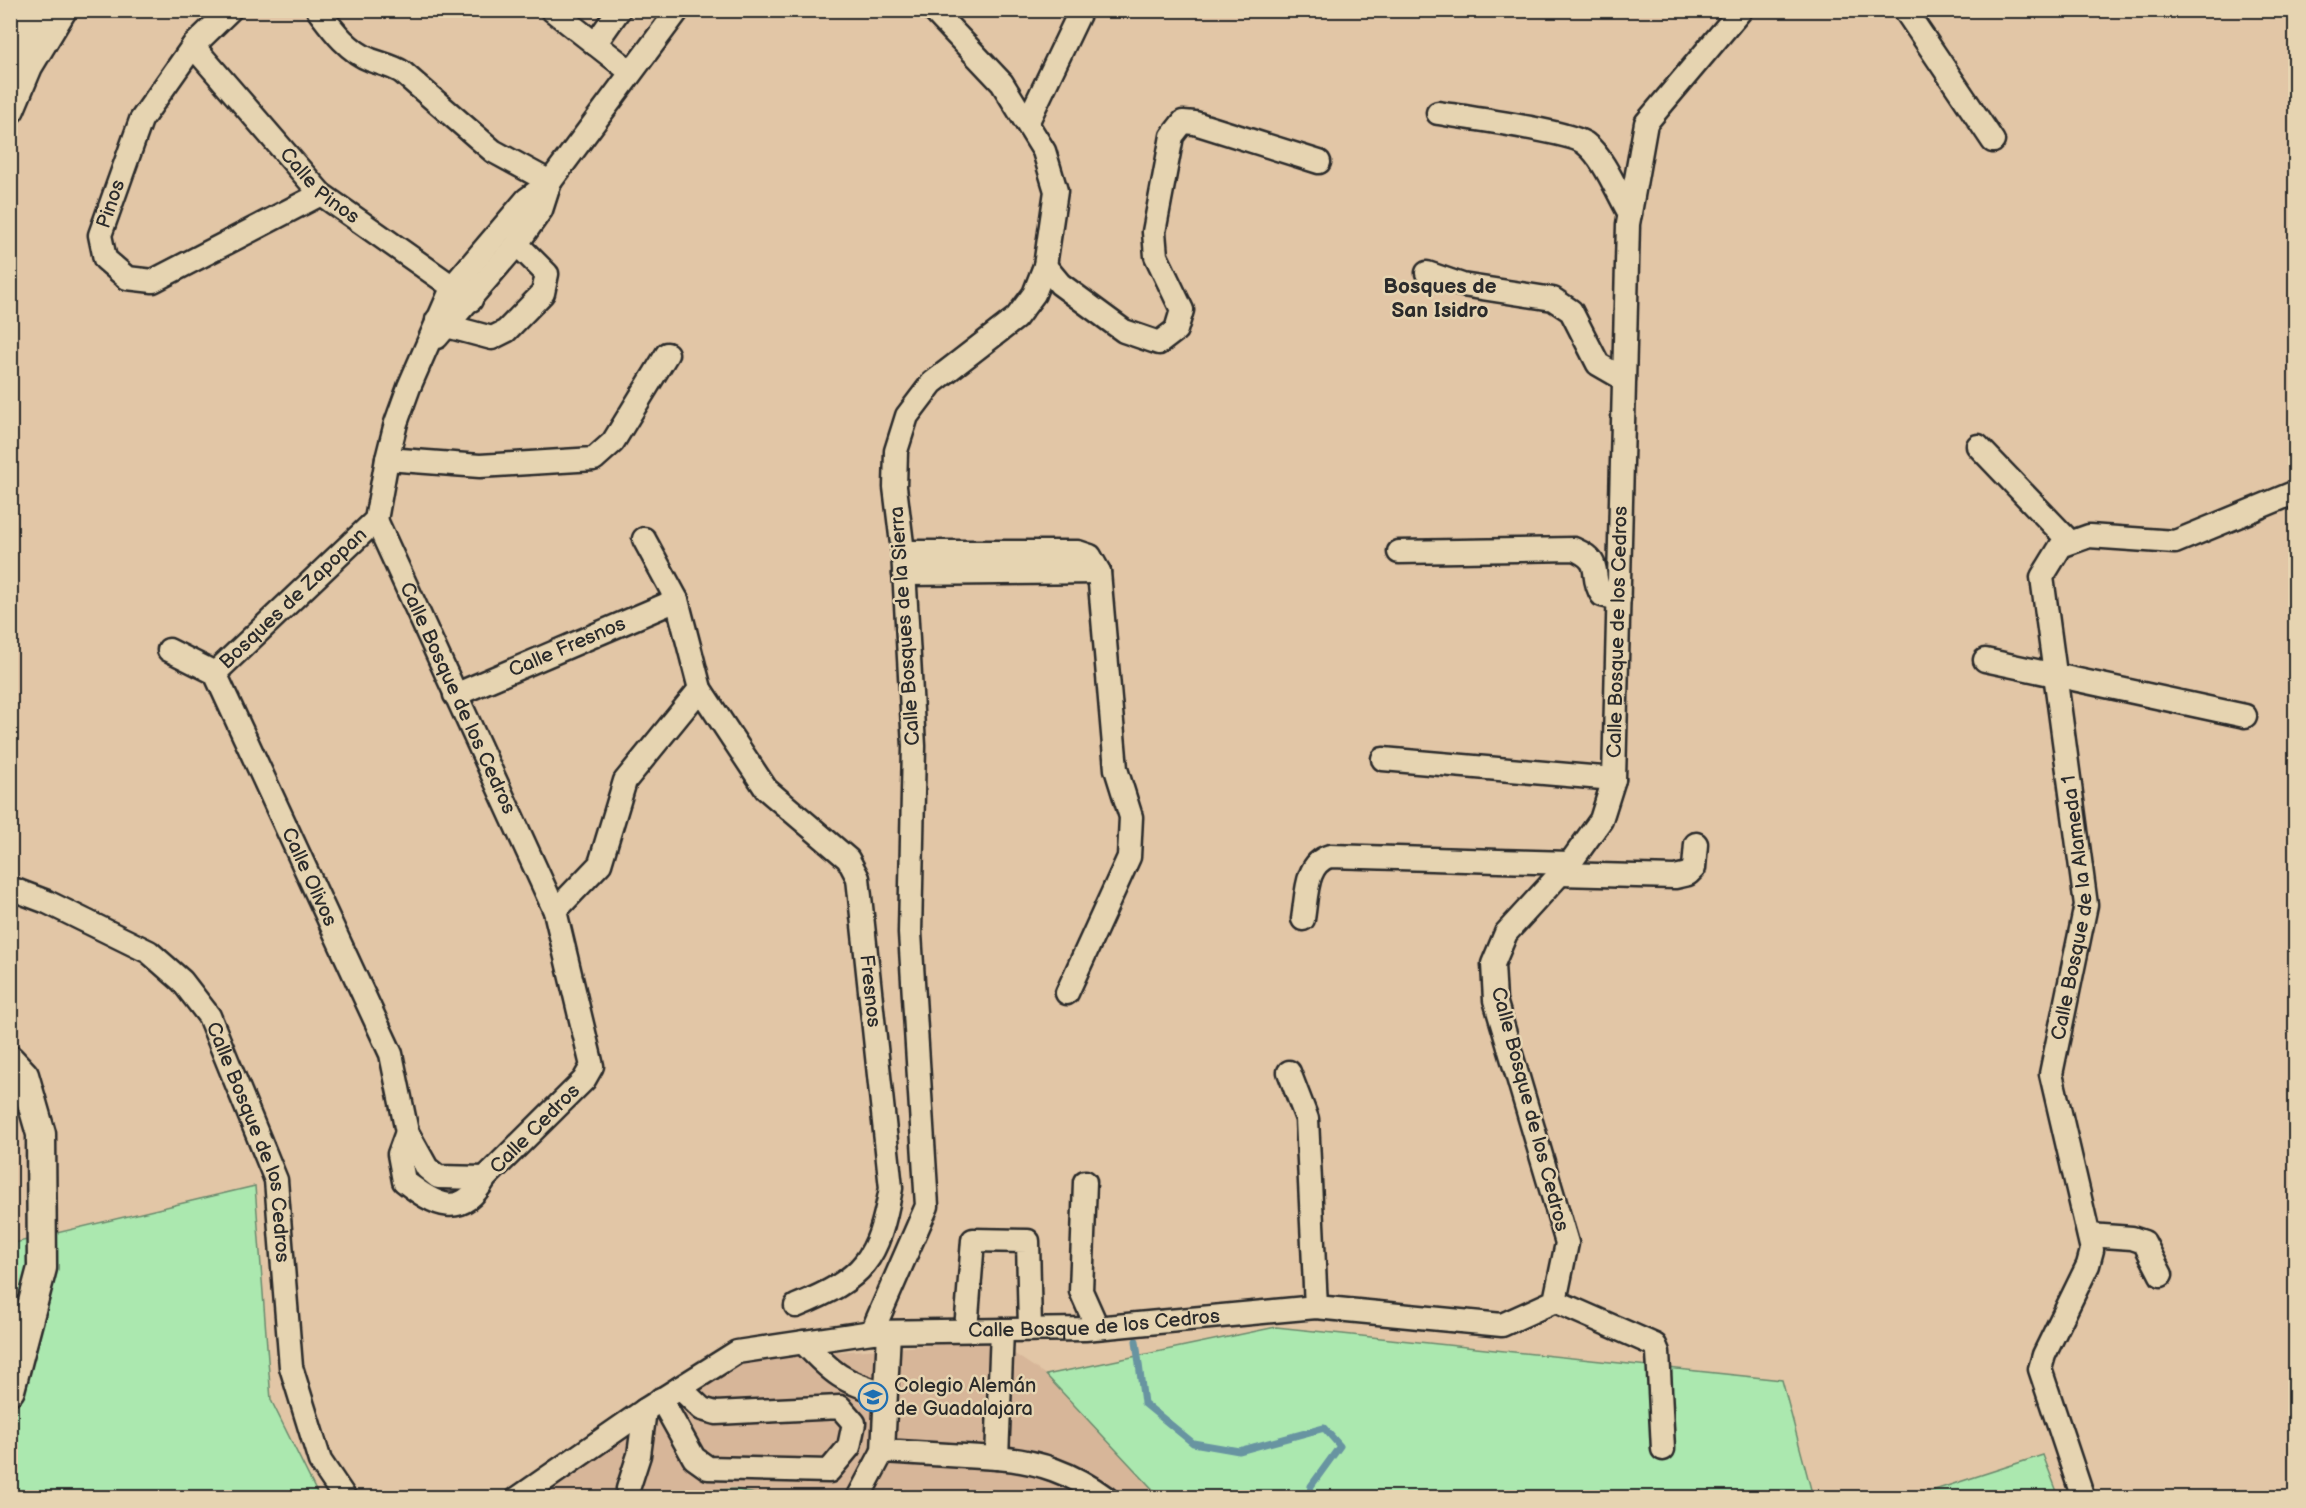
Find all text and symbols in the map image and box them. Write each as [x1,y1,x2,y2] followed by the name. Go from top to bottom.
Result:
[274,143,364,229] street label: Calle Pinos
[92,176,130,231] street label: Pinos
[1383,274,1497,323] district label: Bosques de San Isidro
[885,506,925,746] street label: Calle Bosques de la Sierra
[1603,506,1633,758] street label: Calle Bosque de los Cedros
[215,523,372,674] street label: Bosques de Zapopan
[394,579,521,818] street label: Calle Bosque de los Cedros
[505,611,629,683] street label: Calle Fresnos
[2046,774,2098,1043] street label: Calle Bosque de la Alameda 1
[276,824,342,930] street label: Calle Olivos
[854,953,886,1029] street label: Fresnos
[1486,984,1574,1234] street label: Calle Bosque de los Cedros
[201,1019,295,1263] street label: Calle Bosque de los Cedros
[485,1079,585,1179] street label: Calle Cedros
[968,1304,1221,1343] street label: Calle Bosque de los Cedros
[894,1374,1036,1421] place label: Colegio Alemán de Guadalajara
[857,1381,889,1413] school or university icon: Colegio Alemán de Guadalajara

